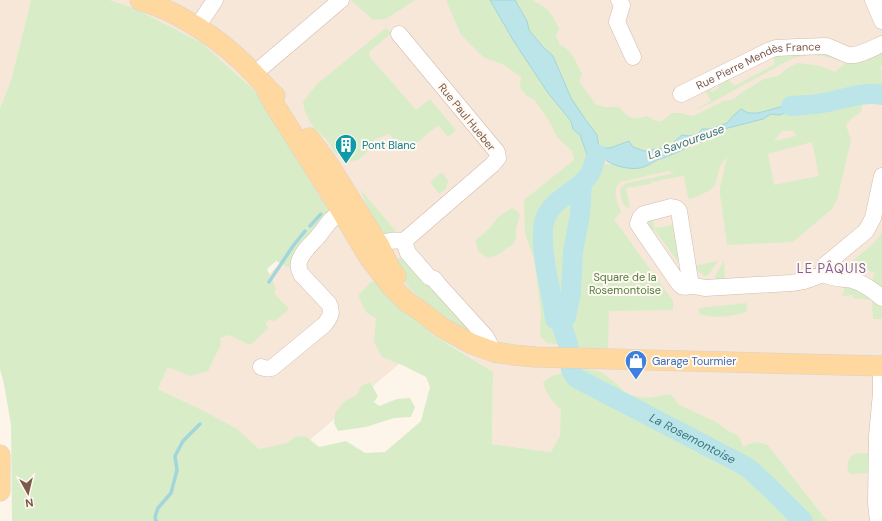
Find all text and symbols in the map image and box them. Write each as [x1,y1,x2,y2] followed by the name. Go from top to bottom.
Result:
[694,39,821,92] street label: Rue Pierre Mendès France
[435,80,499,154] street label: Rue Paul Hueber
[645,121,727,163] water label: La Savoureuse
[333,132,359,165] building icon: Pont Blanc
[362,138,416,152] place label: Pont Blanc
[797,260,867,277] district label: LE PÂQUIS
[589,270,661,297] park label: Square de la Rosemontoise
[623,348,649,381] shop icon: Garage Tourmier
[652,354,736,368] place label: Garage Tourmier
[647,410,738,468] water label: La Rosemontoise
[8,473,48,513] north arrow
[24,495,34,510] text: N

